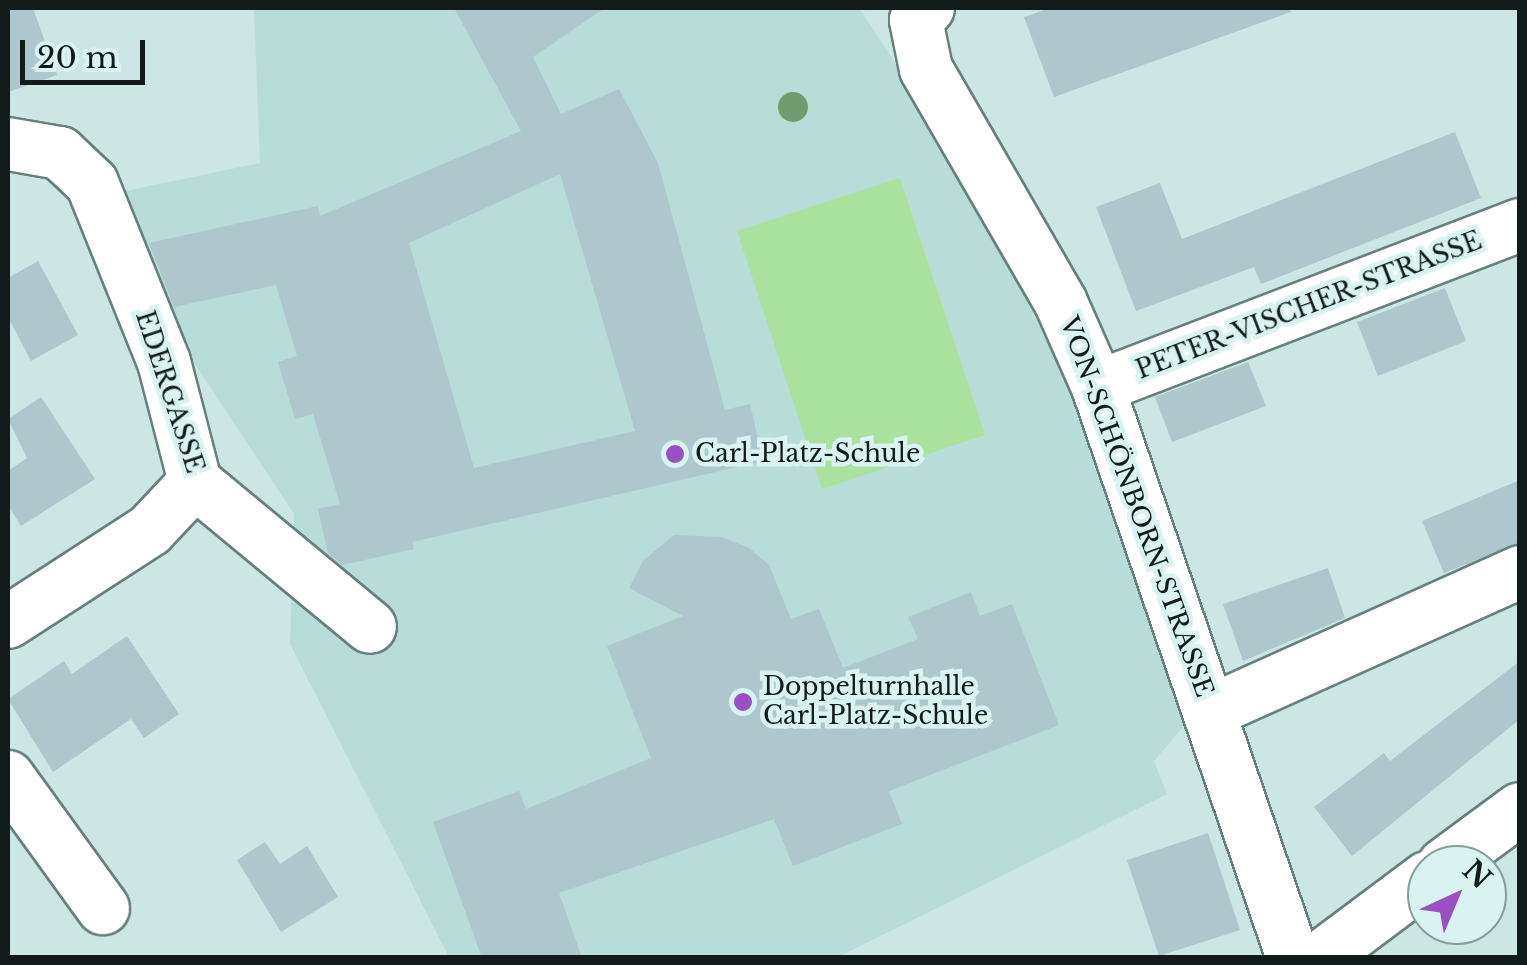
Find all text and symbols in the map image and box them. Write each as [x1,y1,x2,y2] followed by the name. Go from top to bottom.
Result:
[25,20,150,82] scale bar
[37,39,118,76] text: 20 m
[1132,226,1486,386] street label: PETER-VISCHER-STRASSE
[129,307,209,477] street label: EDERGASSE
[1053,313,1219,701] street label: VON-SCHÖNBORN-STRASSE
[695,439,920,469] place label: Carl-Platz-Schule
[664,443,686,465] marker: Carl-Platz-Schule
[763,673,988,732] place label: Doppelturnhalle Carl-Platz-Schule
[732,691,754,713] marker: Doppelturnhalle Carl-Platz-Schule
[1407,845,1507,945] north arrow
[1455,853,1498,896] text: N

